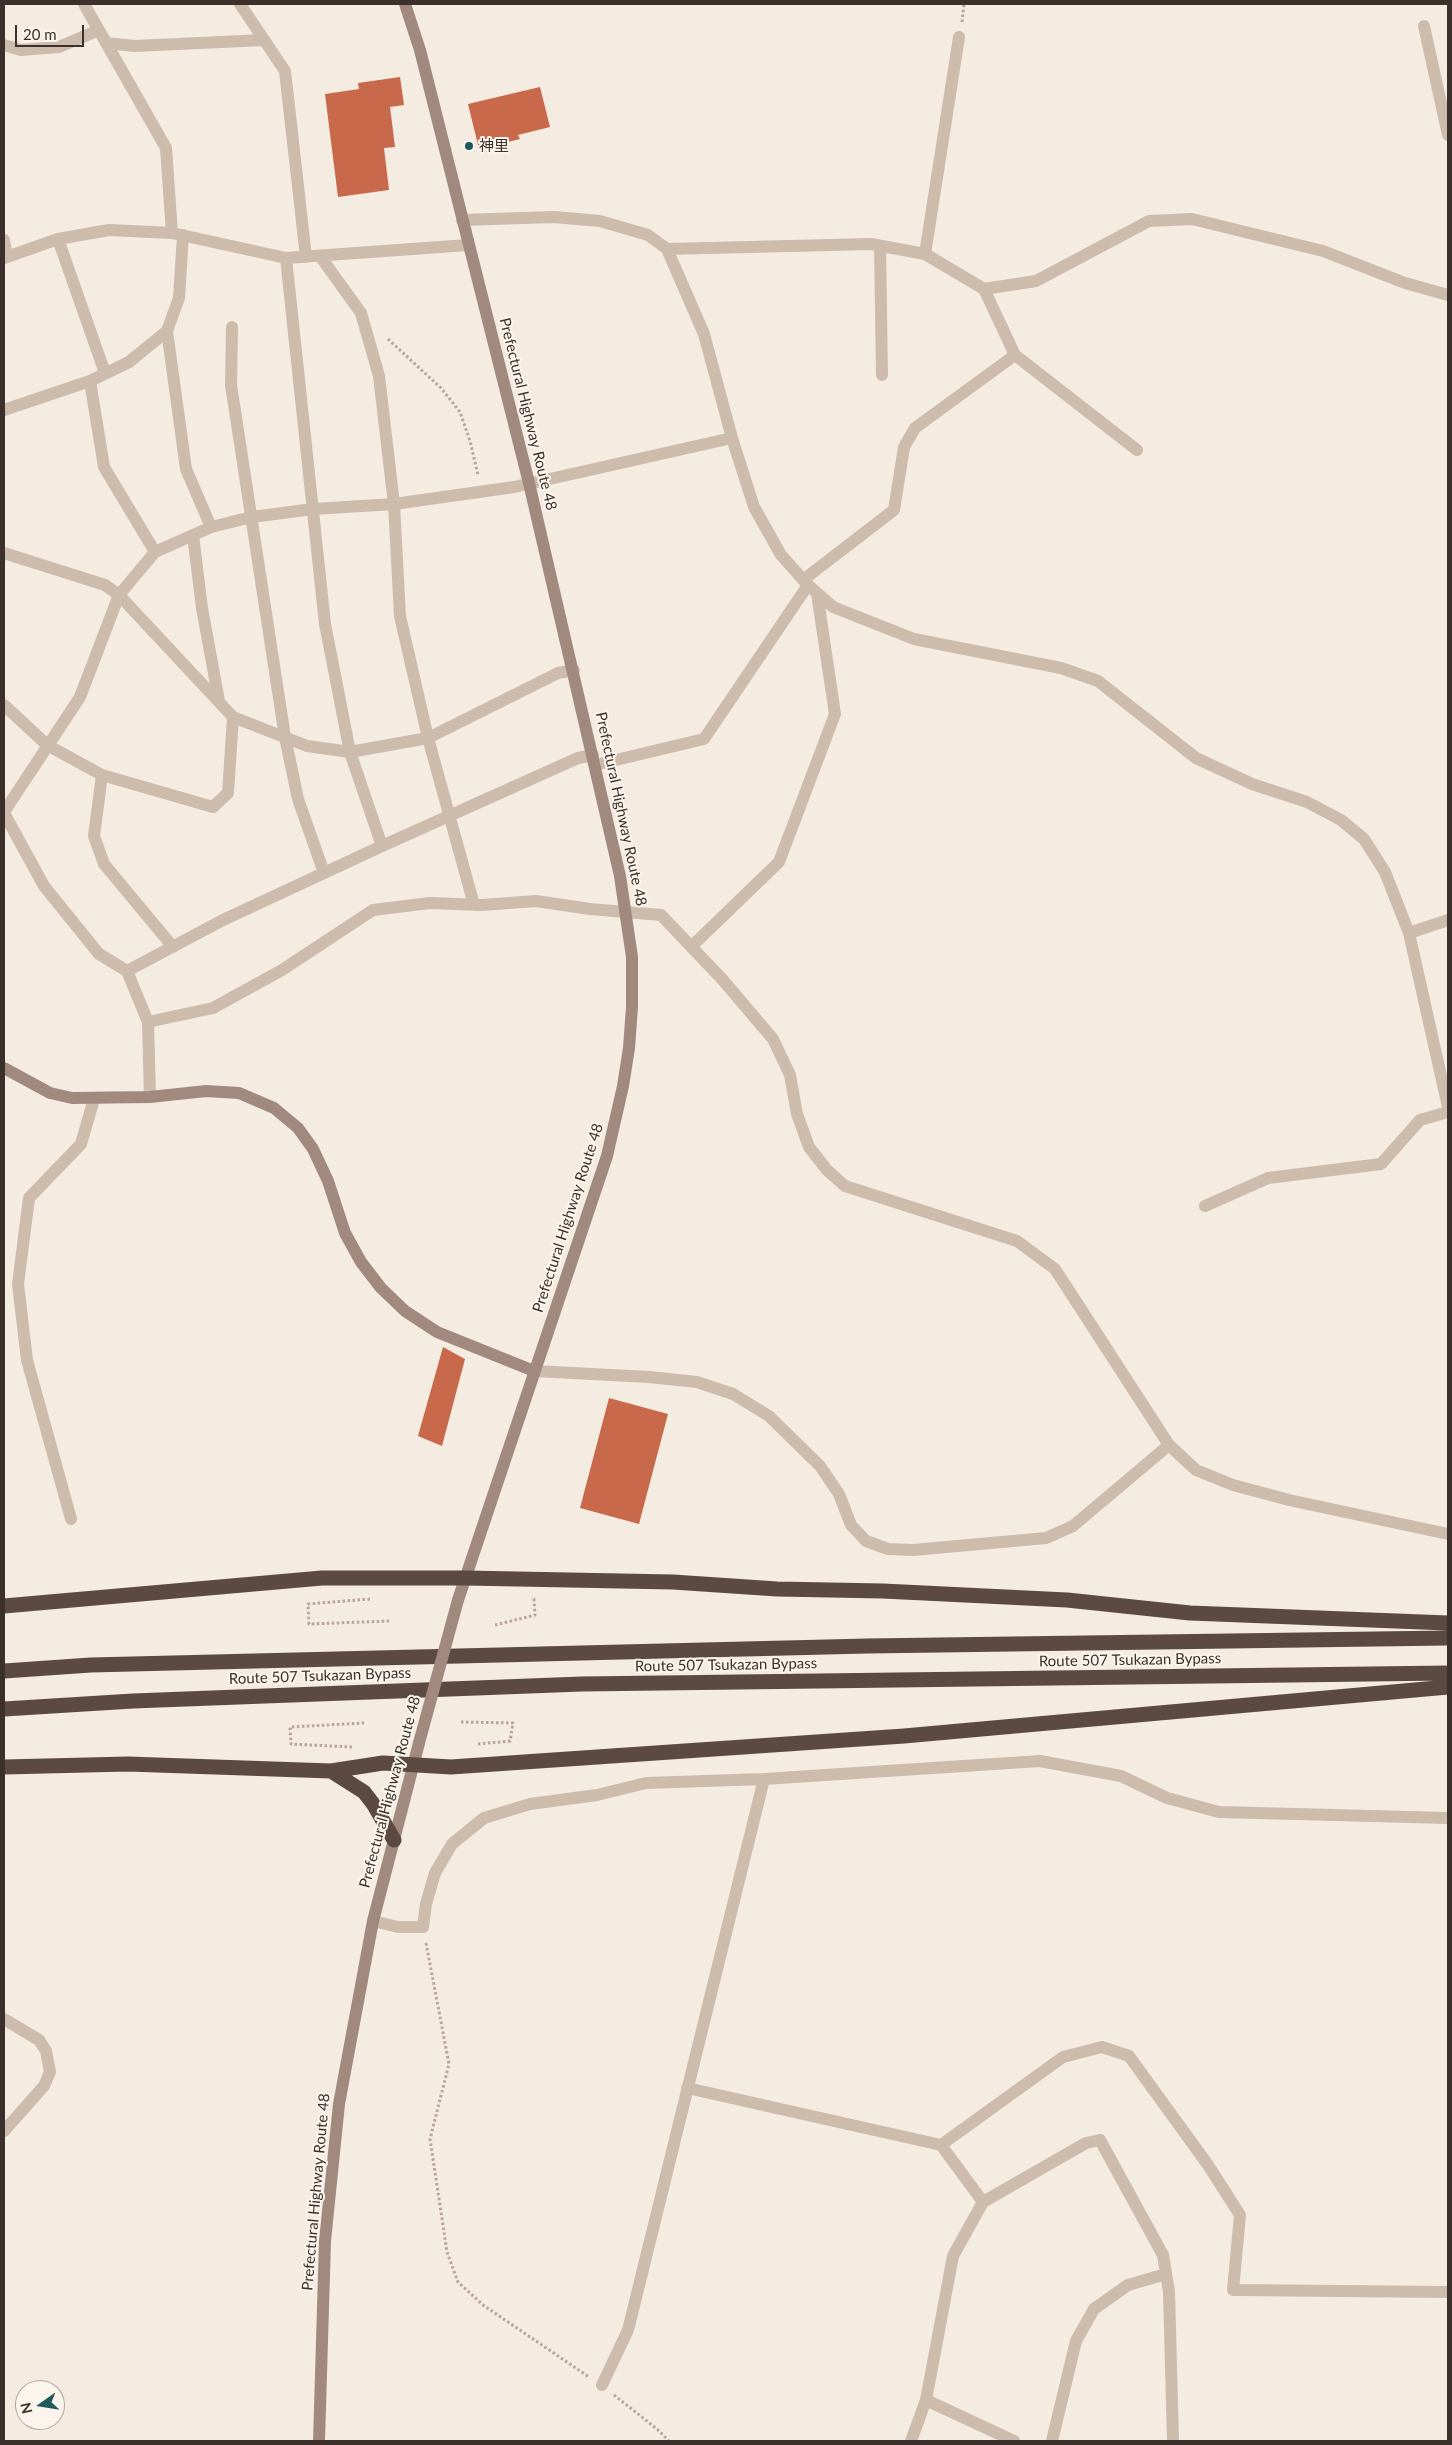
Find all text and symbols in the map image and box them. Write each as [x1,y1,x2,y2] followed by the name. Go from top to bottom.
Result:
[18,15,86,47] scale bar
[23,25,57,43] text: 20 m
[479,137,509,155] place label: 神里
[463,140,475,152] marker: 神里
[495,316,561,512] street label: Prefectural Highway Route 48
[592,710,650,908] street label: Prefectural Highway Route 48
[529,1121,607,1315] street label: Prefectural Highway Route 48
[1039,1649,1221,1671] street label: Route 507 Tsukazan Bypass
[635,1654,817,1676] street label: Route 507 Tsukazan Bypass
[229,1664,411,1688] street label: Route 507 Tsukazan Bypass
[356,1694,424,1890] street label: Prefectural Highway Route 48
[298,2093,334,2291] street label: Prefectural Highway Route 48
[15,2380,65,2430] north arrow
[16,2401,35,2415] text: N

